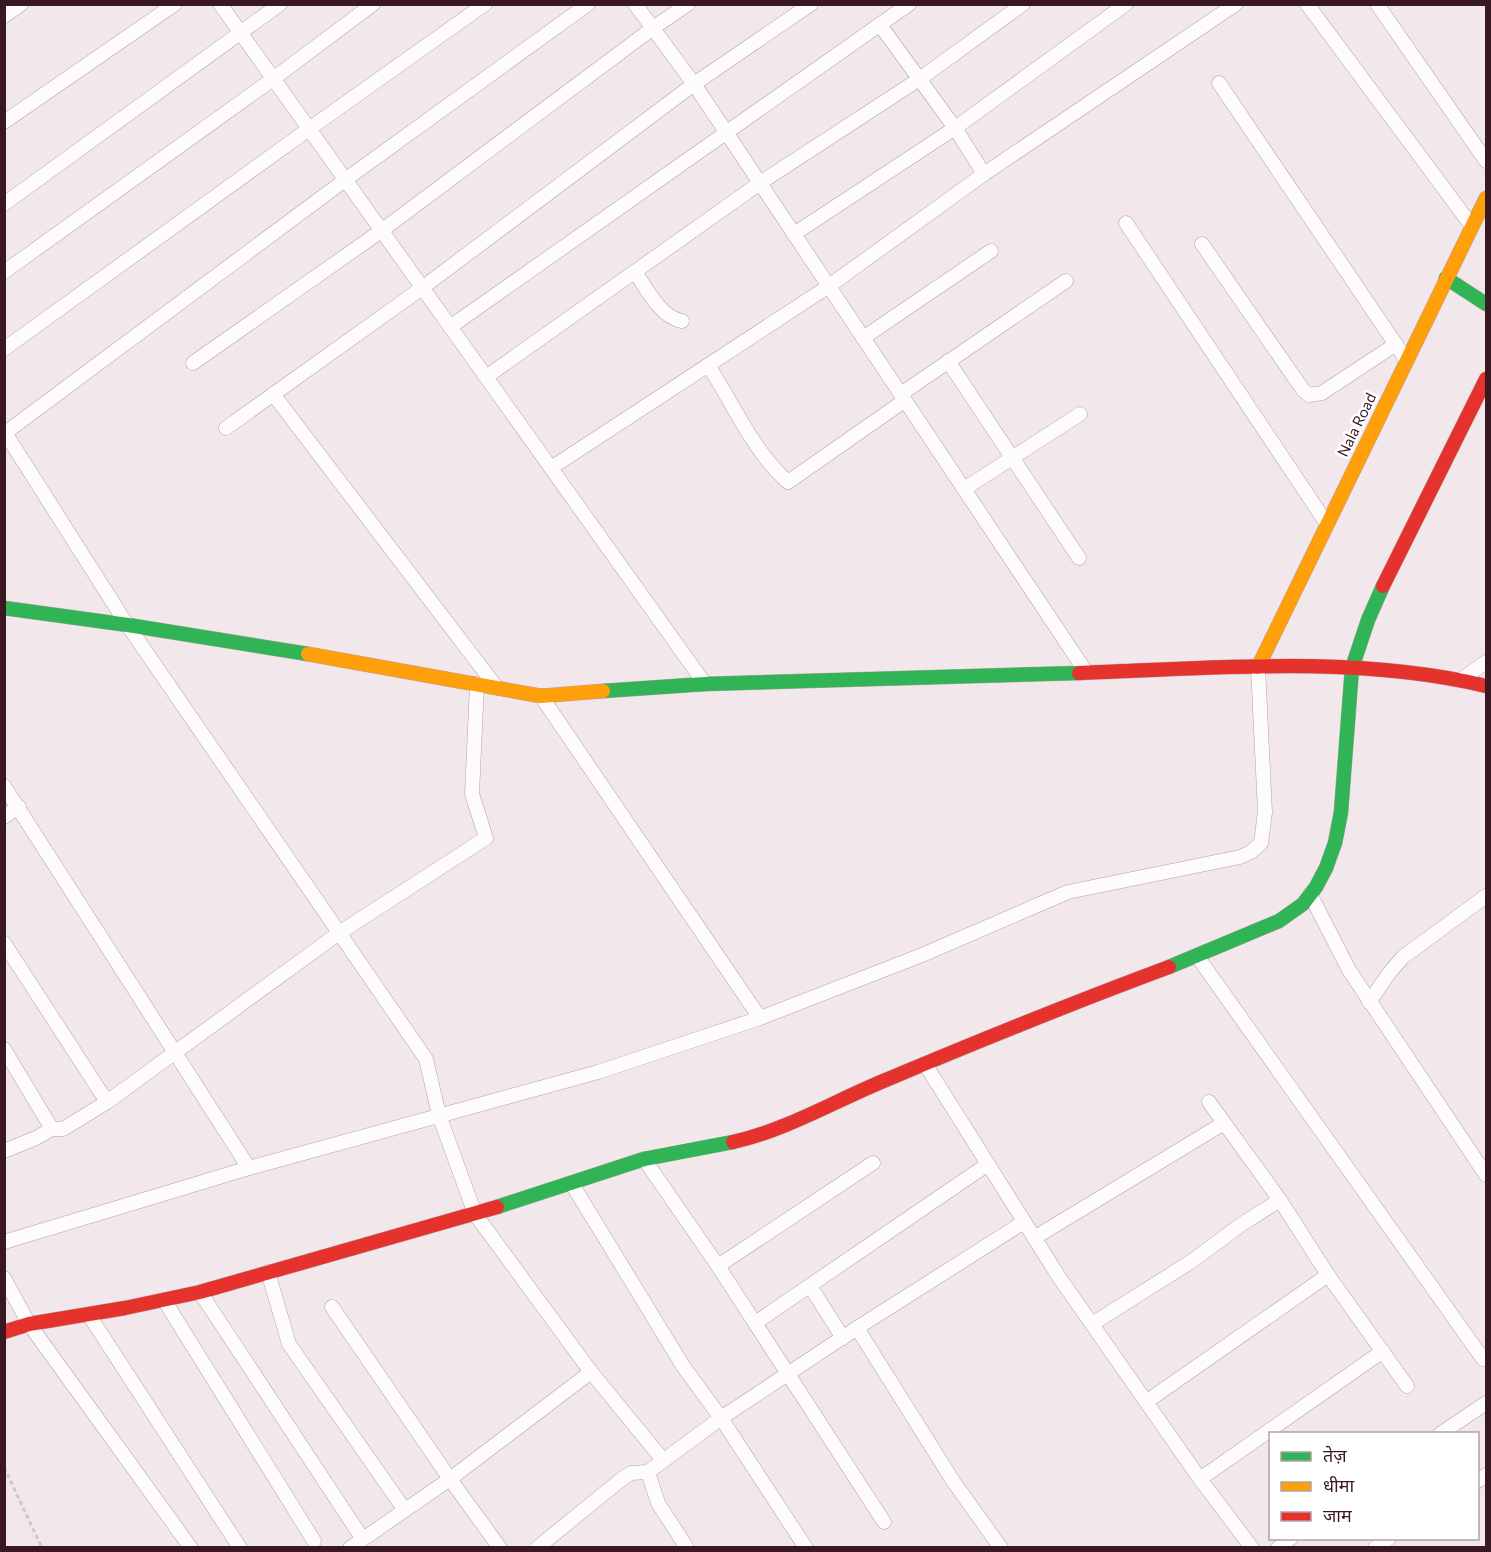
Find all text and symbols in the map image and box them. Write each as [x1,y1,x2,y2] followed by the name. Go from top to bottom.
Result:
[1333,390,1379,459] street label: Nala Road
[1269,1432,1479,1540] legend
[1323,1444,1347,1466] text: तेज़
[1323,1474,1354,1496] text: धीमा
[1323,1504,1353,1526] text: जाम

